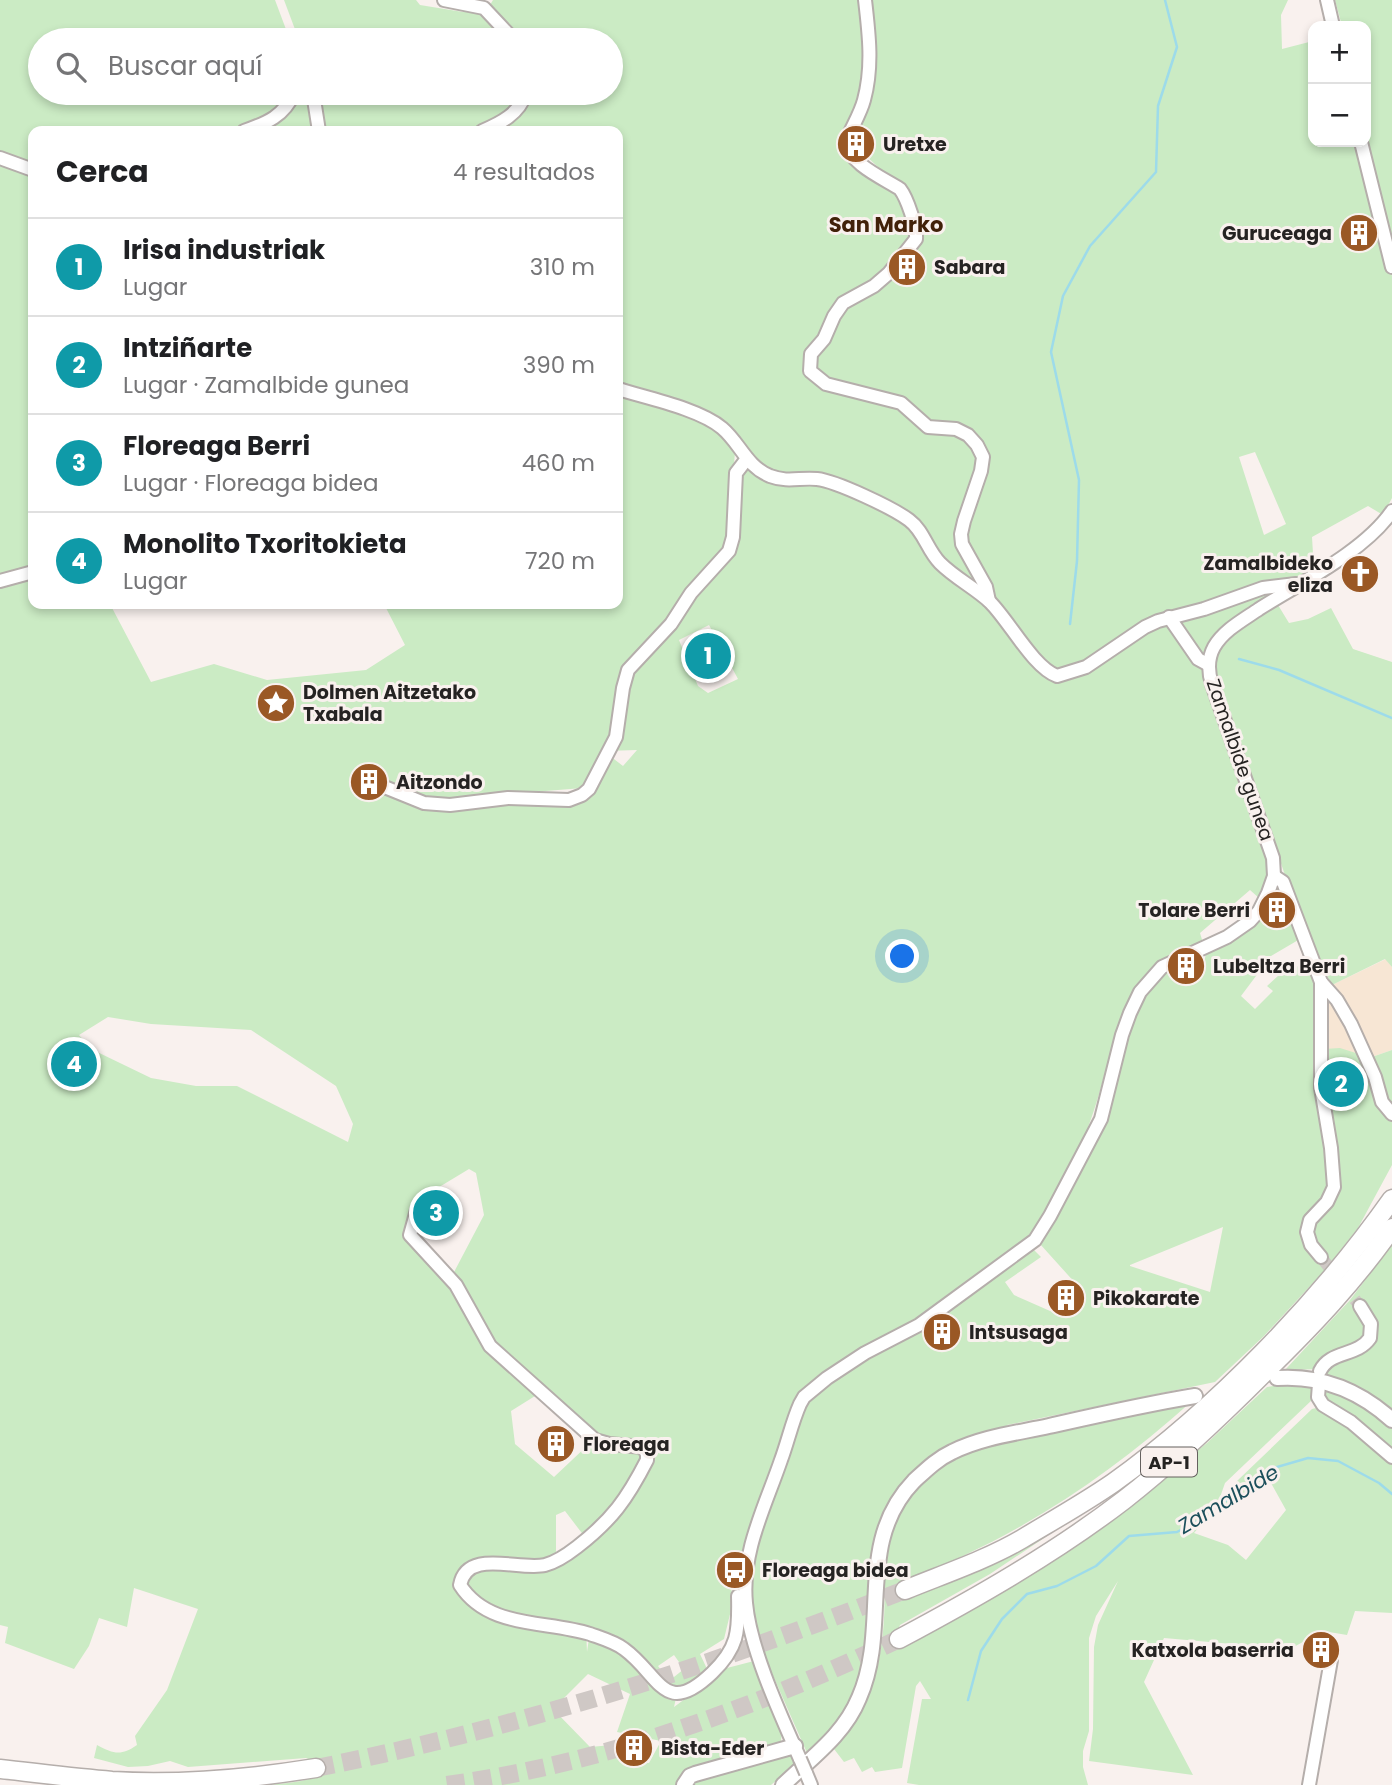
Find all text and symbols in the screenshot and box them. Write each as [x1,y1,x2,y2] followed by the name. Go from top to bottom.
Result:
[1308,21,1371,147] map controls
[1308,21,1371,84] button: +
[28,28,623,105] search box
[52,48,90,86] icon: search
[108,48,262,84] text: Buscar aquí
[1308,84,1371,147] button: −
[835,123,877,165] building icon: Uretxe
[883,131,947,158] place label: Uretxe
[56,150,149,193] text: Cerca
[453,156,595,188] text: 4 resultados
[829,210,943,239] district label: San Marko
[1338,212,1380,254] building icon: Guruceaga
[1222,220,1332,247] place label: Guruceaga
[123,232,325,268] text: Irisa industriak
[886,246,928,288] building icon: Sabara
[75,251,83,283] text: 1
[530,251,595,283] text: 310 m
[934,254,1005,281] place label: Sabara
[123,271,187,303] text: Lugar
[123,330,252,366] text: Intziñarte
[72,349,86,381] text: 2
[523,349,595,381] text: 390 m
[123,369,409,401] text: Lugar · Zamalbide gunea
[123,428,310,464] text: Floreaga Berri
[72,447,86,479] text: 3
[522,447,595,479] text: 460 m
[123,467,379,499] text: Lugar · Floreaga bidea
[123,526,407,562] text: Monolito Txoritokieta
[71,545,87,577] text: 4
[525,545,595,577] text: 720 m
[1203,550,1333,599] place label: Zamalbideko eliza
[1339,553,1381,595] church icon: Zamalbideko eliza
[123,565,187,597] text: Lugar
[685,630,731,682] pin: 1
[1200,676,1280,844] street label: Zamalbide gunea
[303,679,476,728] place label: Dolmen Aitzetako Txabala
[255,682,297,724] place icon: Dolmen Aitzetako Txabala
[348,761,390,803] building icon: Aitzondo
[396,769,483,796] place label: Aitzondo
[1256,889,1298,931] building icon: Tolare Berri
[1138,897,1250,924] place label: Tolare Berri
[885,939,919,973] your location
[1165,945,1207,987] building icon: Lubeltza Berri
[1213,953,1345,980] place label: Lubeltza Berri
[51,1038,97,1090] pin: 4
[1318,1058,1364,1110] pin: 2
[413,1187,459,1239] pin: 3
[1045,1277,1087,1319] building icon: Pikokarate
[1093,1285,1200,1312] place label: Pikokarate
[921,1311,963,1353] building icon: Intsusaga
[969,1319,1068,1346] place label: Intsusaga
[535,1423,577,1465] building icon: Floreaga
[583,1431,670,1458] place label: Floreaga
[1141,1448,1197,1476] road number: AP-1
[1171,1457,1284,1541] water label: Zamalbide
[714,1549,756,1591] bus stop icon: Floreaga bidea
[762,1557,909,1584] place label: Floreaga bidea
[1300,1629,1342,1671] building icon: Katxola baserria
[1131,1637,1294,1664] place label: Katxola baserria
[613,1727,655,1769] building icon: Bista-Eder
[661,1735,764,1762] place label: Bista-Eder

